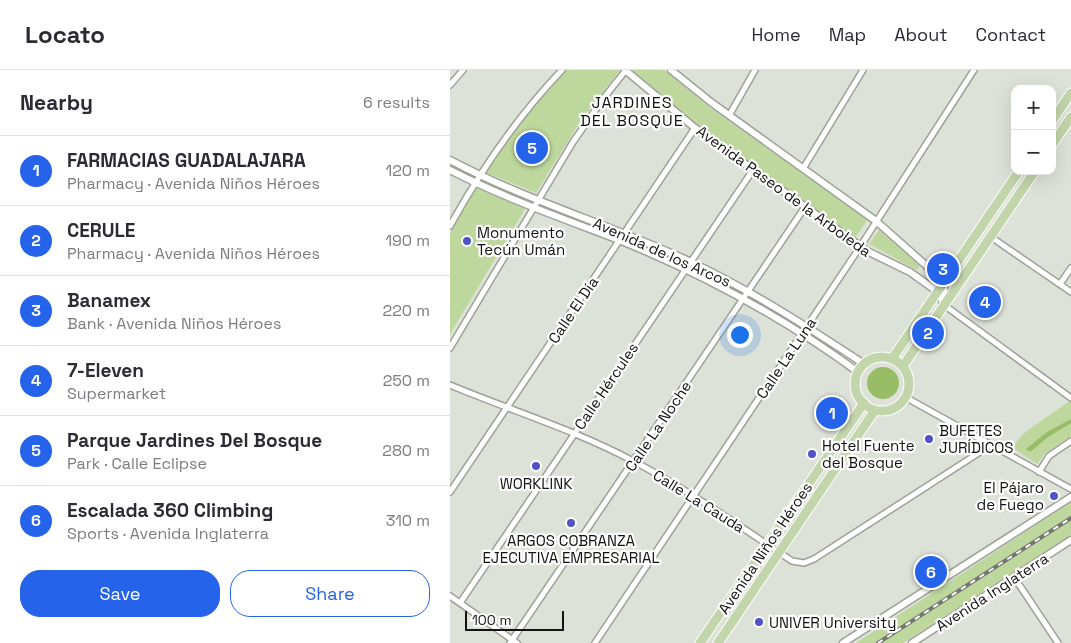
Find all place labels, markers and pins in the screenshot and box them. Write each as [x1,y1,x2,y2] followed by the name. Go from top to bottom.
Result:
[516,129,548,167] pin: 5
[477,223,565,259] place label: Monumento Tecún Umán
[461,235,473,247] marker: Monumento Tecún Umán
[927,250,959,288] pin: 3
[969,283,1001,321] pin: 4
[912,314,944,352] pin: 2
[816,394,848,432] pin: 1
[939,421,1014,457] place label: BUFETES JURÍDICOS
[923,433,935,445] marker: BUFETES JURÍDICOS
[822,436,915,472] place label: Hotel Fuente del Bosque
[806,448,818,460] marker: Hotel Fuente del Bosque
[530,460,542,472] marker: WORKLINK
[500,474,572,493] place label: WORKLINK
[977,478,1044,514] place label: El Pájaro de Fuego
[1048,490,1060,502] marker: El Pájaro de Fuego
[565,517,577,529] marker: ARGOS COBRANZA EJECUTIVA EMPRESARIAL
[482,531,660,567] place label: ARGOS COBRANZA EJECUTIVA EMPRESARIAL
[915,553,947,591] pin: 6
[769,613,896,632] place label: UNIVER University
[753,616,765,628] marker: UNIVER University

